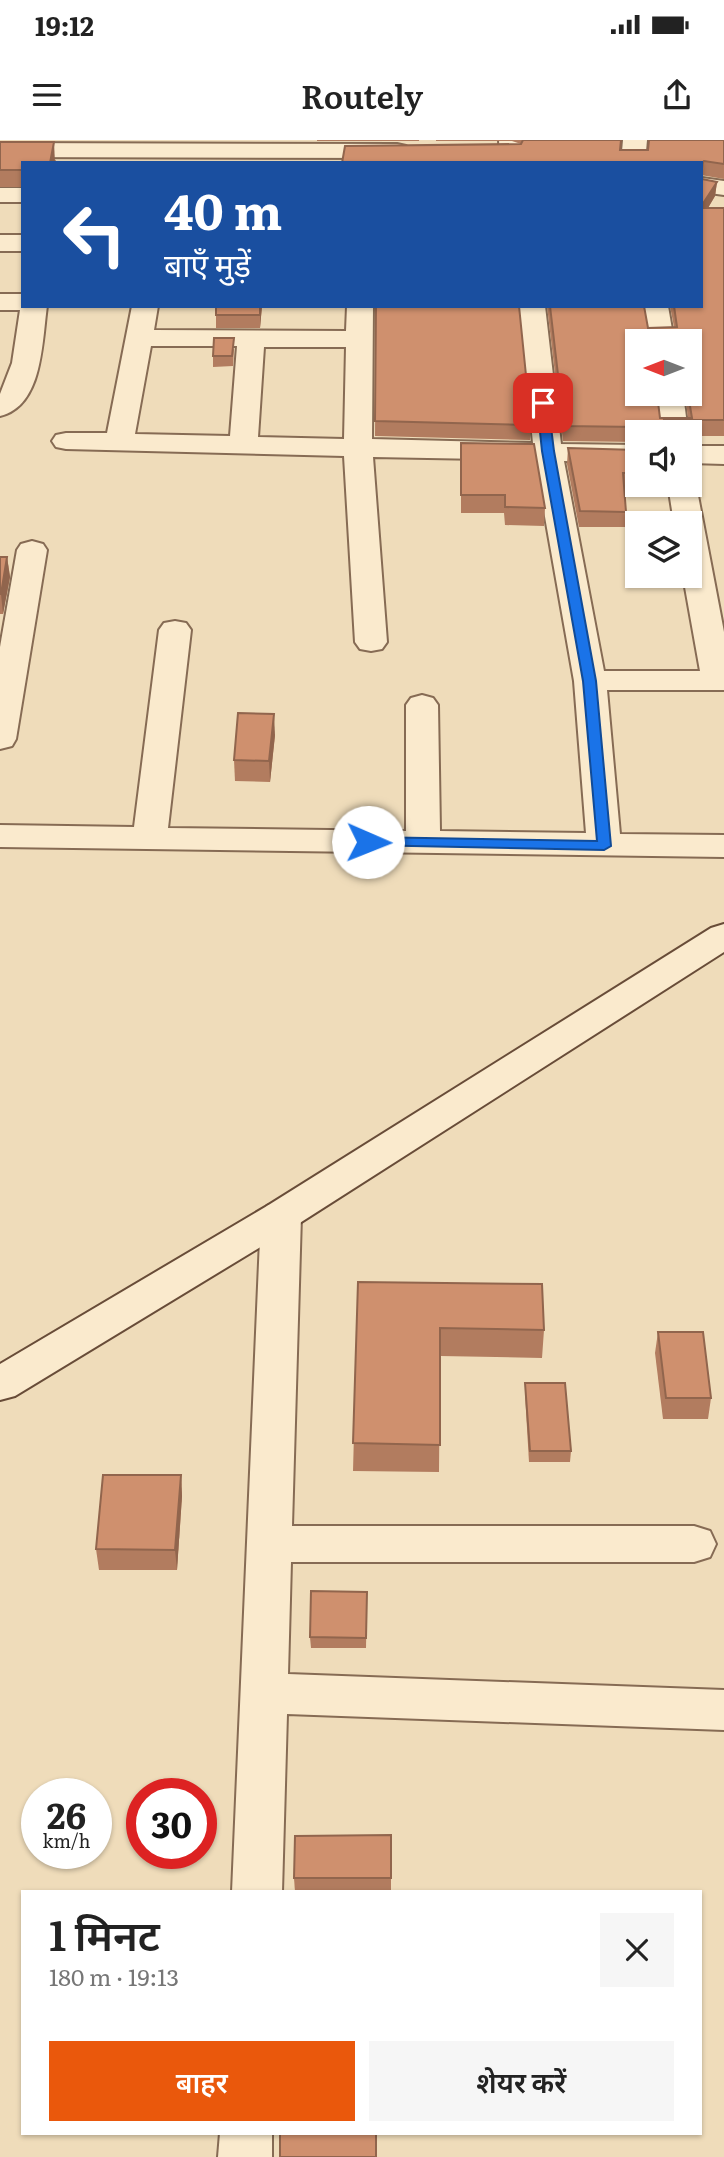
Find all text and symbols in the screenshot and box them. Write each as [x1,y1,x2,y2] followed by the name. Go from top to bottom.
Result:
[35,5,94,44] text: 19:12
[301,71,423,119] text: Routely
[28,76,66,114] icon: menu
[658,76,696,114] icon: share
[164,172,282,245] text: 40 m
[49,189,140,280] icon: left
[164,239,251,287] text: बाएँ मुड़ें
[625,329,702,406] north arrow
[625,329,702,588] map controls
[513,373,573,433] pin
[524,384,562,422] icon: arrive
[625,420,702,497] button: sound
[625,511,702,588] button: layers
[331,805,405,879] position arrow
[126,1778,217,1869] speed limit sign: 30
[47,1788,86,1840] text: 26
[43,1827,90,1854] text: km/h
[49,1902,160,1964] text: 1 मिनट
[600,1913,674,1987] button: close
[49,1959,179,1993] text: 180 m · 19:13
[49,2041,355,2121] button: बाहर
[369,2041,674,2121] button: शेयर करें

